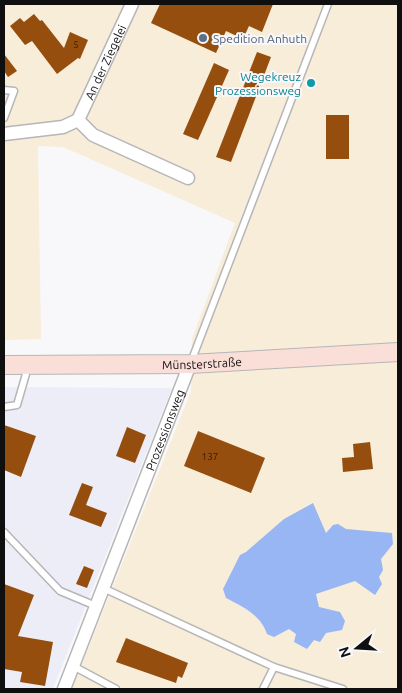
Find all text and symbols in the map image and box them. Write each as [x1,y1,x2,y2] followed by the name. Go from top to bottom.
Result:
[82,22,128,101] street label: An der Ziegelei
[197,32,209,44] marker: Spedition Anhuth
[213,32,307,45] place label: Spedition Anhuth
[73,39,79,50] house number: 5
[215,70,301,97] place label: Wegekreuz Prozessionsweg
[305,77,317,89] marker: Wegekreuz Prozessionsweg
[162,355,242,371] street label: Münsterstraße
[143,387,186,472] street label: Prozessionsweg
[202,451,218,462] house number: 137
[332,623,382,673] north arrow
[335,645,354,659] text: N

